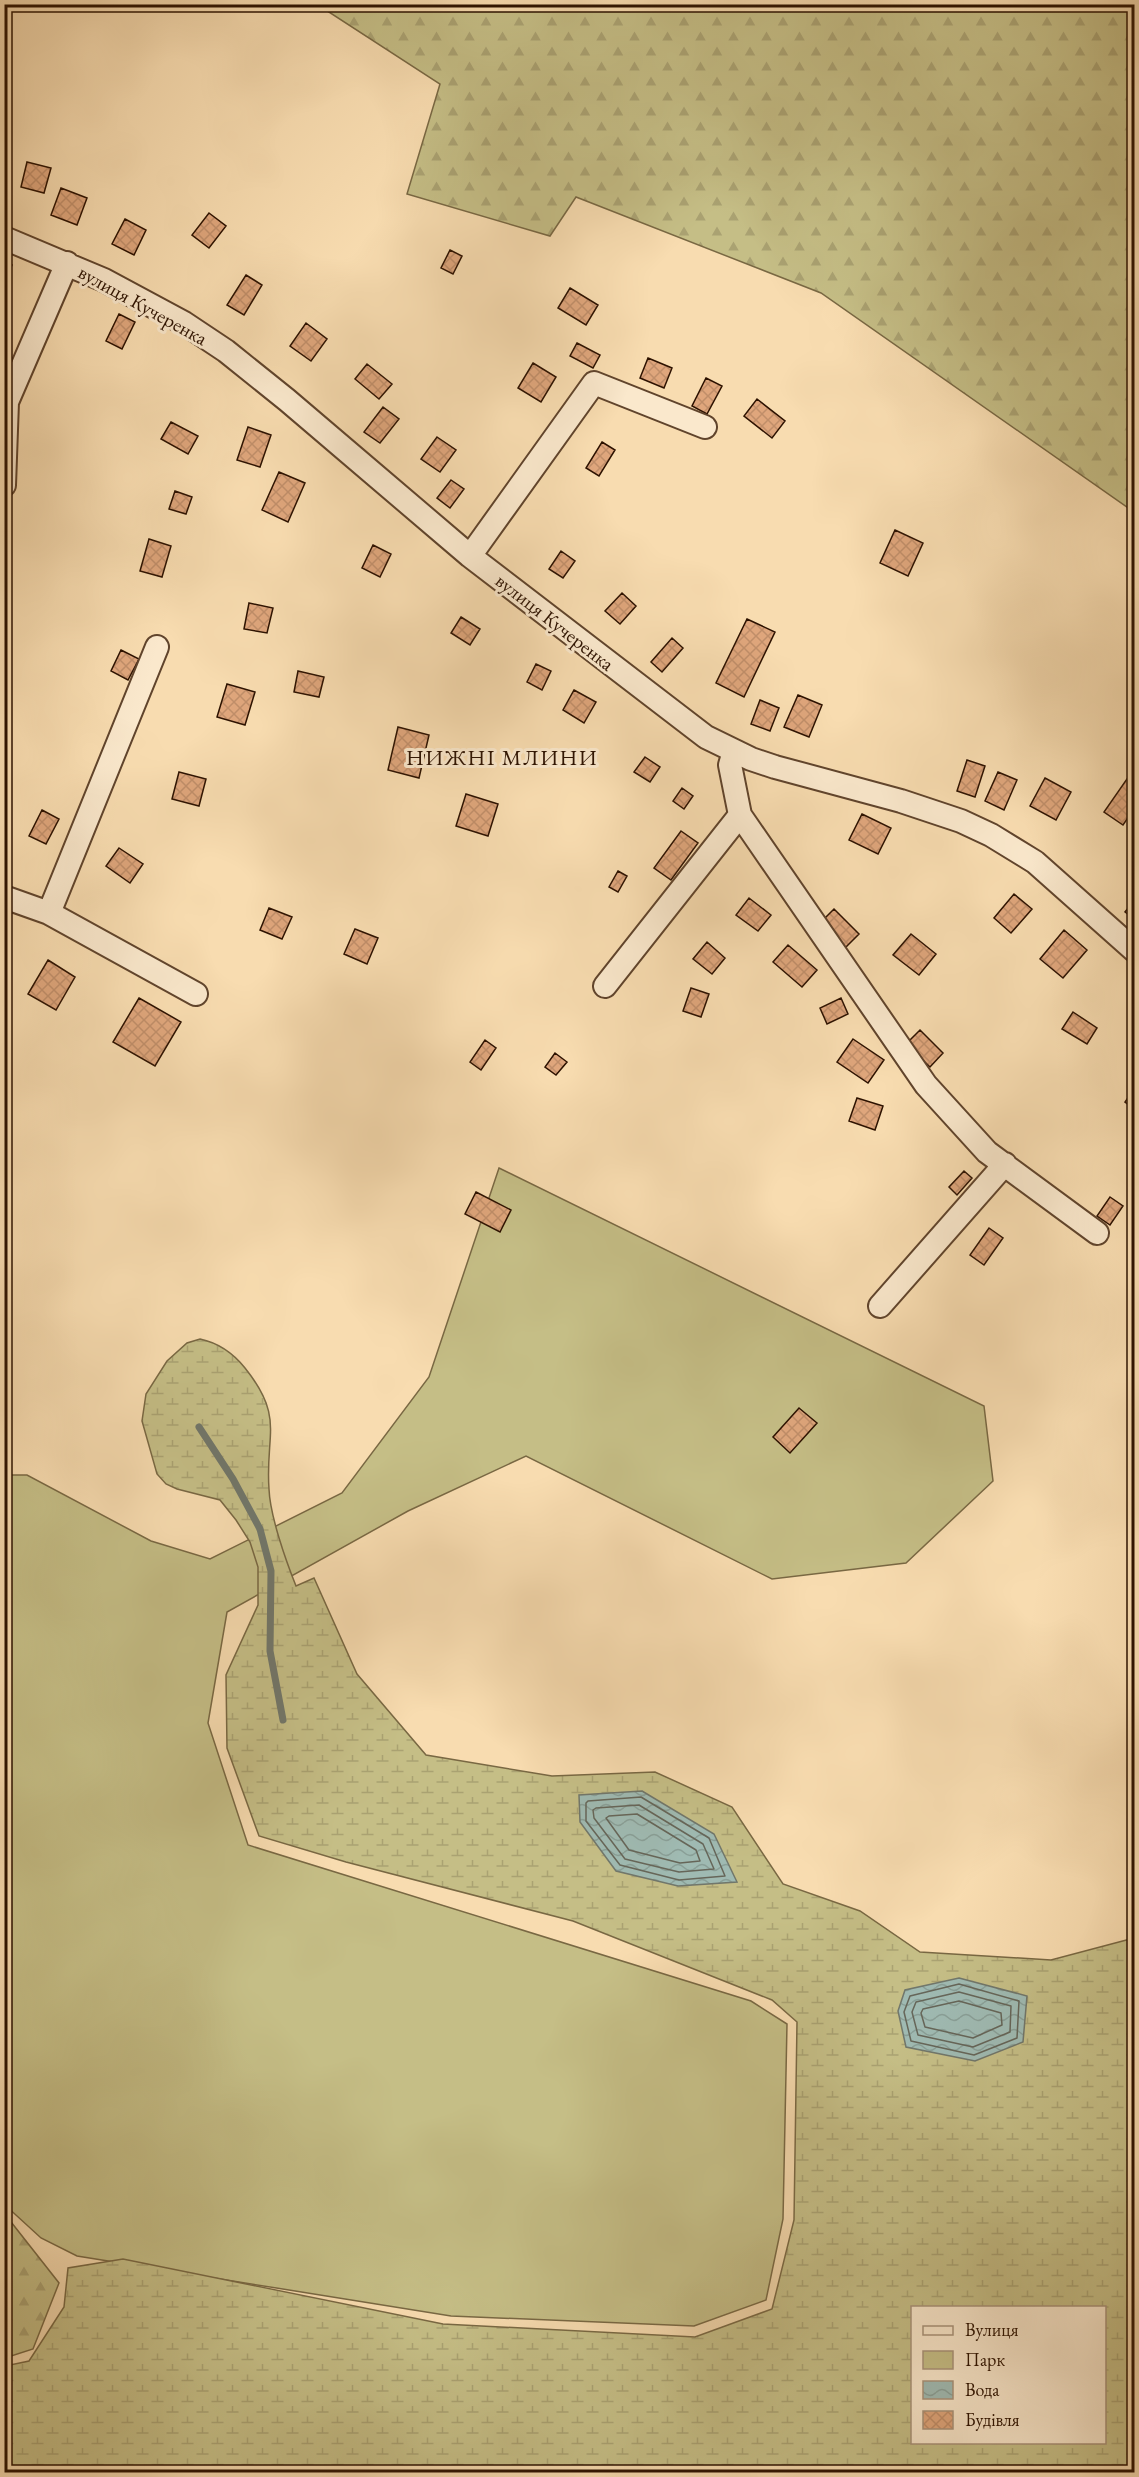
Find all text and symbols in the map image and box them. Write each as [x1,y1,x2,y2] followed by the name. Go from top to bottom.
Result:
[74,259,212,351] street label: вулиця Кучеренка
[490,568,620,676] street label: вулиця Кучеренка
[406,743,598,772] district label: НИЖНІ МЛИНИ
[911,2306,1106,2444] legend
[965,2318,1018,2341] text: Вулиця
[965,2348,1005,2371] text: Парк
[965,2378,1000,2401] text: Вода
[965,2408,1020,2431] text: Будівля

